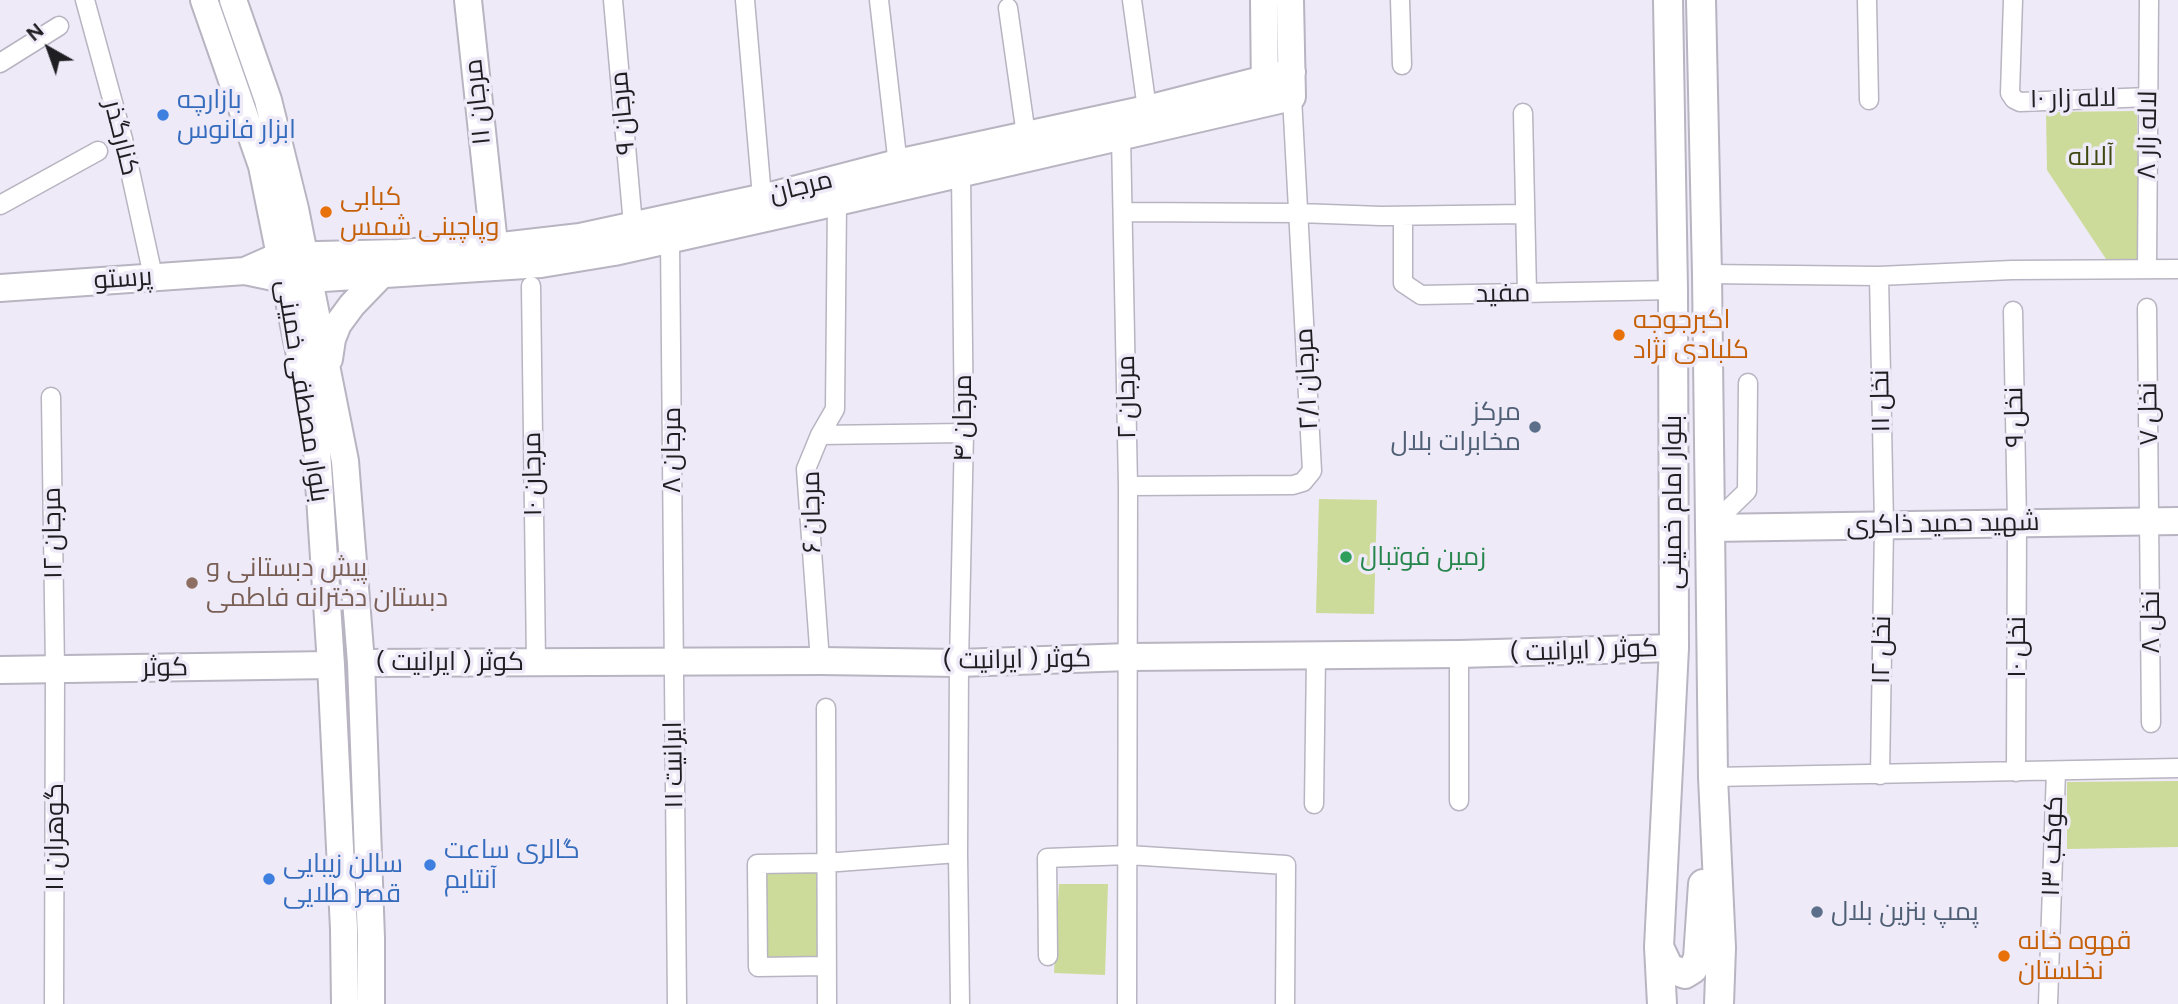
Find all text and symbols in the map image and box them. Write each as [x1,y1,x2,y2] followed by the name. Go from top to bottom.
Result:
[14,14,84,84] north arrow
[22,19,48,46] text: N
[458,57,498,147] street label: مرجان ۱۱
[604,70,642,156] street label: مرجان ۹
[2029,83,2117,115] street label: لاله زار ۱۰
[177,84,296,146] place label: بازارچه ابزار فانوس
[2132,90,2164,180] street label: لاله زار ۸
[97,97,145,179] street label: کنارگذر
[155,107,171,123] marker: بازارچه ابزار فانوس
[2068,141,2114,173] park label: آلاله
[766,164,836,210] street label: مرجان
[340,181,499,242] place label: کبابی وپاچینی شمس
[318,204,334,220] marker: کبابی وپاچینی شمس
[93,261,153,297] street label: پرستو
[269,278,335,504] street label: بلوار مصطفی خمینی
[1475,278,1531,310] street label: مفید
[1633,304,1749,366] place label: اکبرجوجه کلبادی نژاد
[1289,327,1325,431] street label: مرجان ۲/۱
[1611,327,1627,343] marker: اکبرجوجه کلبادی نژاد
[1111,355,1143,439] street label: مرجان ۲
[1865,369,1897,433] street label: نخل ۱۱
[947,374,979,462] street label: مرجان ۴
[2133,382,2165,446] street label: نخل ۷
[1999,386,2031,448] street label: نخل ۹
[1391,396,1521,458] place label: مرکز مخابرات بلال
[656,407,688,493] street label: مرجان ۸
[1657,415,1689,589] street label: بلوار امام خمینی
[1527,419,1543,435] marker: مرکز مخابرات بلال
[517,431,549,517] street label: مرجان ۱۰
[796,470,828,554] street label: مرجان ۶
[37,487,69,579] street label: مرجان ۱۲
[1846,507,2040,541] street label: شهید حمید ذاکری
[1360,541,1486,573] place label: زمین فوتبال
[1338,549,1354,565] marker: زمین فوتبال
[206,552,448,614] place label: پیش دبستانی و دبستان دخترانه فاطمی
[184,575,200,591] marker: پیش دبستانی و دبستان دخترانه فاطمی
[2135,590,2167,654] street label: نخل ۸
[1866,615,1898,685] street label: نخل ۱۲
[2001,616,2033,678] street label: نخل ۱۰
[1509,633,1659,669] street label: کوثر ( ایرانیت )
[943,643,1091,677] street label: کوثر ( ایرانیت )
[376,646,524,678] street label: کوثر ( ایرانیت )
[142,652,188,684] street label: کوثر
[658,721,690,809] street label: ایرانیت ۱۱
[39,783,71,891] street label: گوهران ۱۱
[2036,795,2070,897] street label: کوکب ۱۳
[444,834,580,896] place label: گالری ساعت آنتایم
[283,848,403,910] place label: سالن زیبایی قصر طلایی
[422,857,438,873] marker: گالری ساعت آنتایم
[261,871,277,887] marker: سالن زیبایی قصر طلایی
[1831,896,1979,928] place label: پمپ بنزین بلال
[1809,904,1825,920] marker: پمپ بنزین بلال
[2018,925,2132,986] place label: قهوه خانه نخلستان
[1996,948,2012,964] marker: قهوه خانه نخلستان

